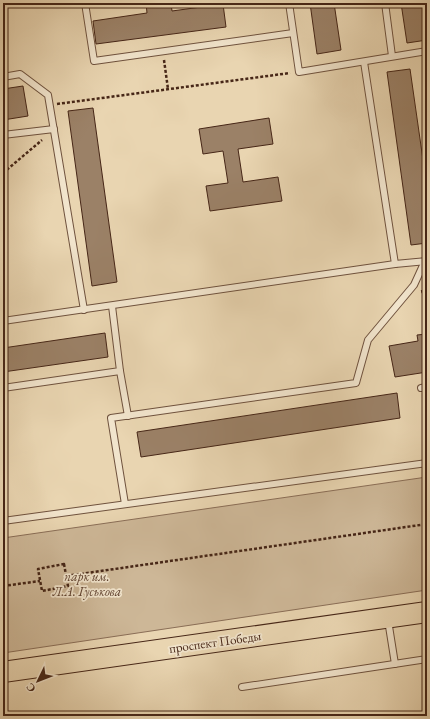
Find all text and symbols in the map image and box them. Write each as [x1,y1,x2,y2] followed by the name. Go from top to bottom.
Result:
[52,568,121,600] park label: парк им. Л.А. Гуськова
[168,627,262,657] street label: проспект Победы
[18,661,58,701] north arrow
[23,680,38,695] text: С

